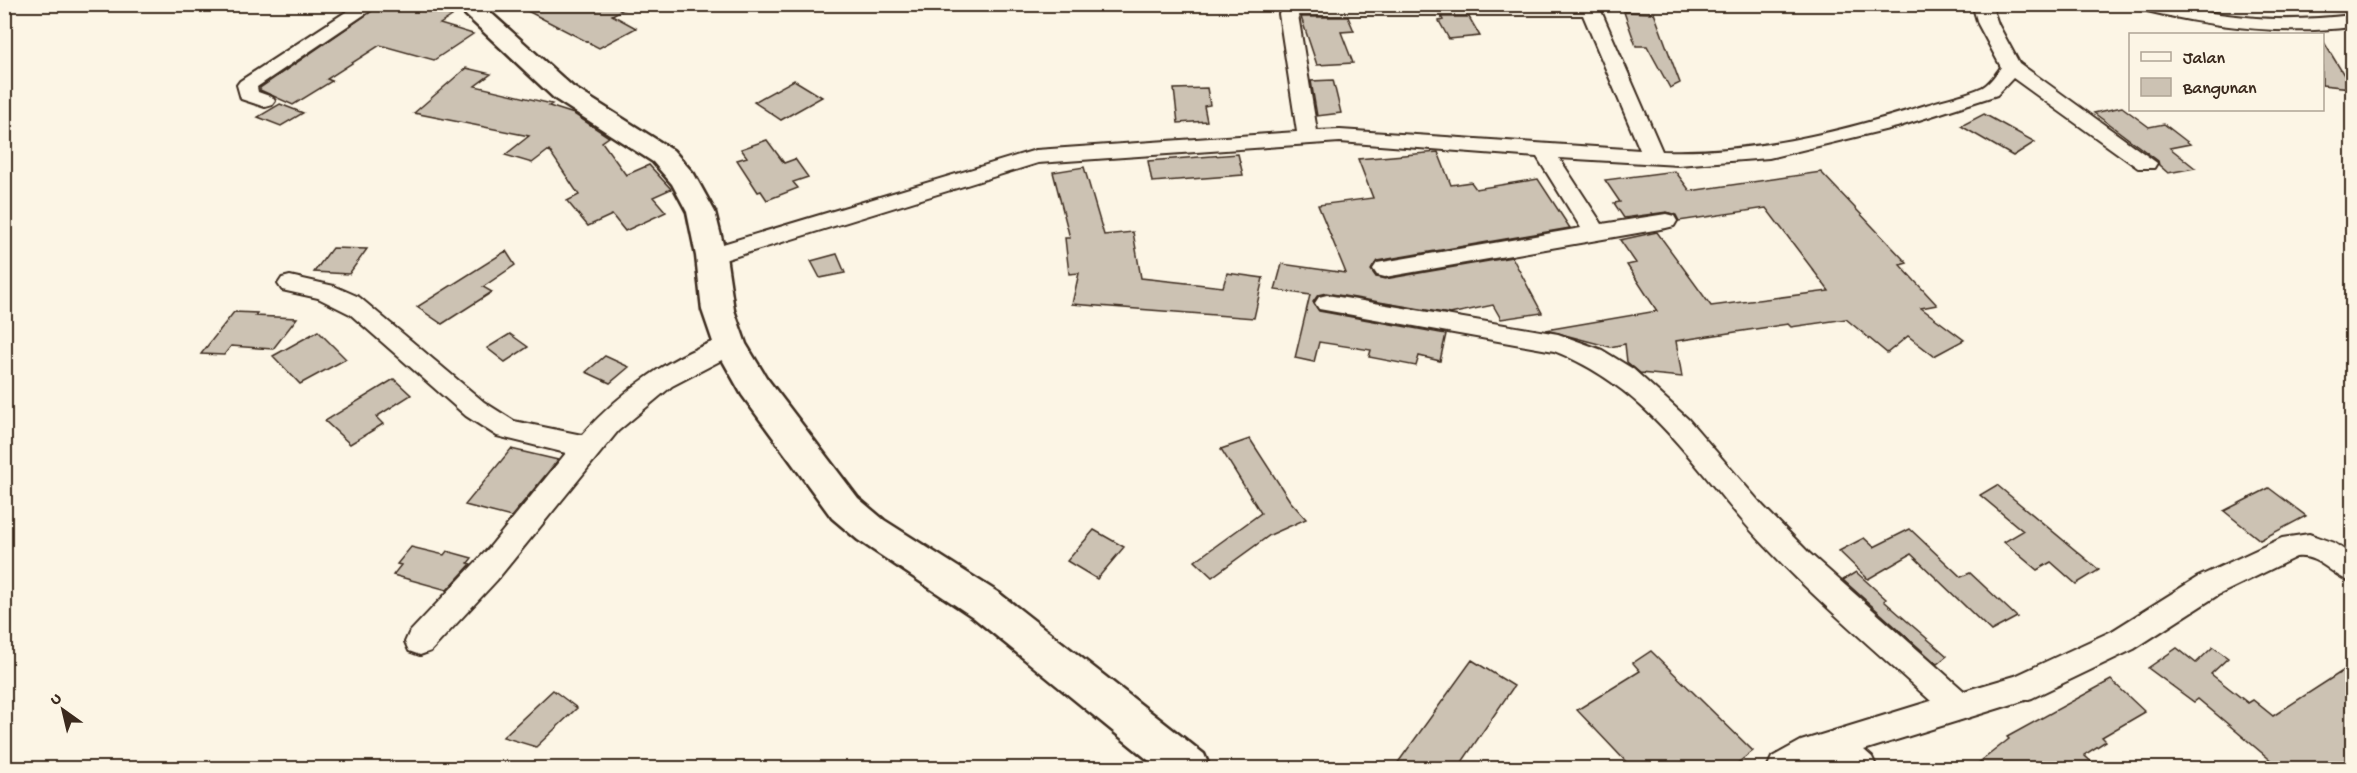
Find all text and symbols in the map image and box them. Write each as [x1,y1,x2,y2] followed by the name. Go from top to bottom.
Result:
[2129,33,2324,111] legend
[2183,49,2225,70] text: Jalan
[2182,79,2257,100] text: Bangunan
[33,680,93,740] north arrow
[47,690,66,711] text: U

